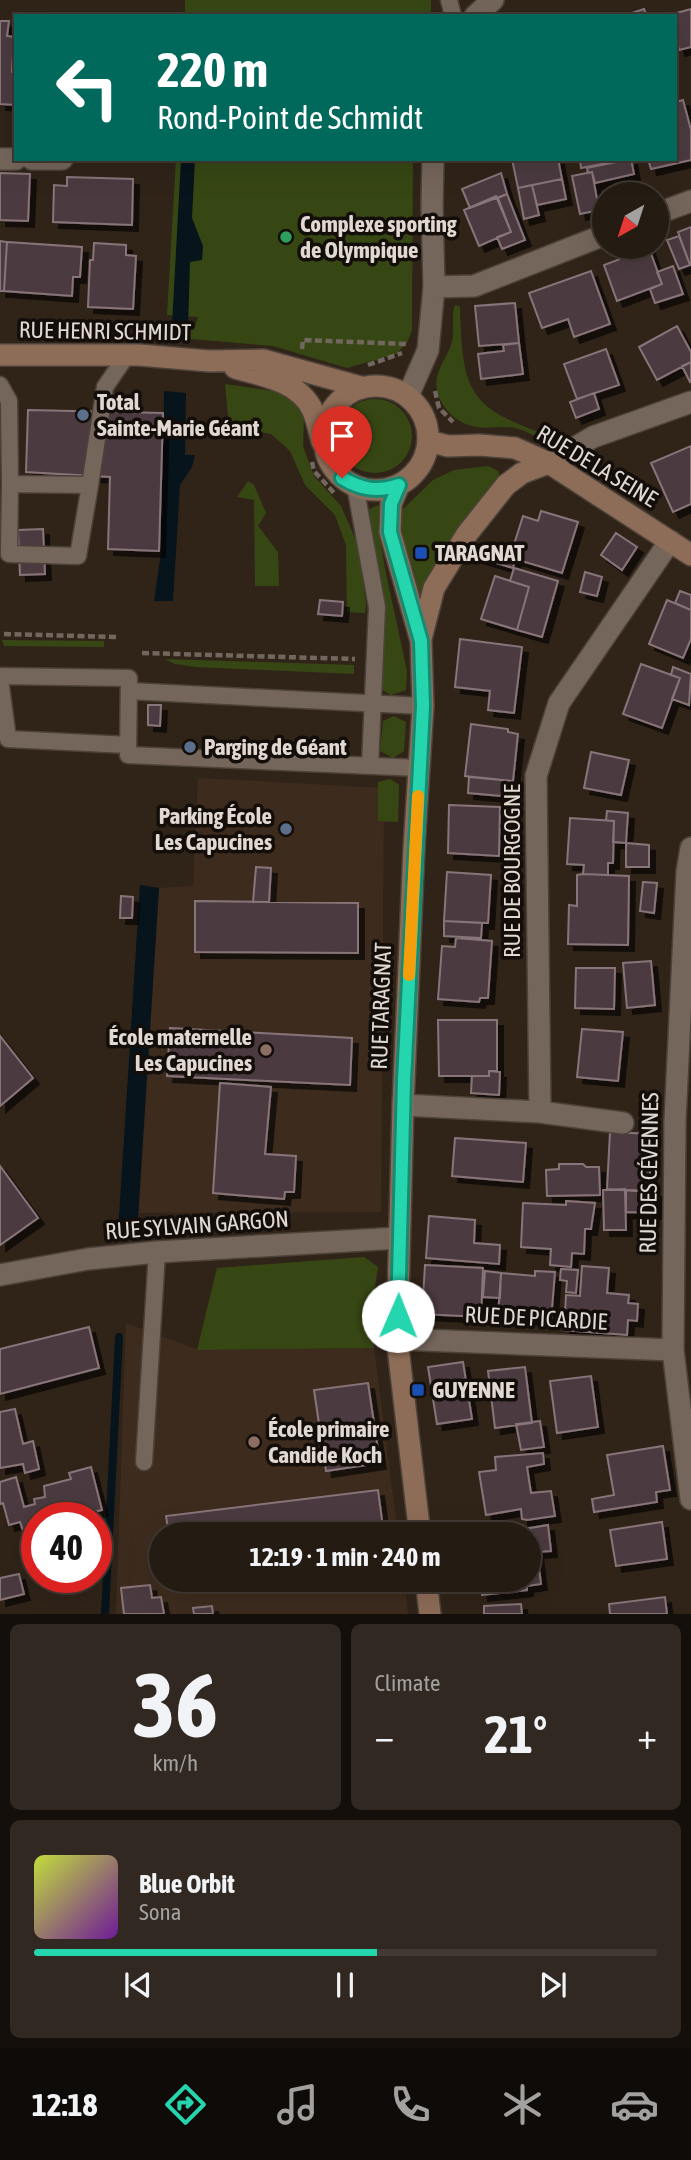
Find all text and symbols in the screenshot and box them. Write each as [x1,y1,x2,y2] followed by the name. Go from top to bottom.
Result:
[157,41,268,97] text: 220 m
[42,42,133,133] icon: left
[157,99,423,136] text: Rond-Point de Schmidt
[592,182,668,259] north arrow
[592,182,669,259] map controls
[300,211,457,263] place label: Complexe sporting de Olympique
[278,229,294,245] marker: Complexe sporting de Olympique
[19,316,191,346] street label: RUE HENRI SCHMIDT
[97,389,260,441] place label: Total Sainte-Marie Géant
[312,406,372,478] pin
[75,407,91,423] marker: Total Sainte-Marie Géant
[323,417,361,455] icon: arrive
[532,420,662,512] street label: RUE DE LA SEINE
[435,540,525,566] place label: TARAGNAT
[413,545,429,561] marker: TARAGNAT
[204,734,347,760] place label: Parging de Géant
[182,739,198,755] marker: Parging de Géant
[499,784,525,958] street label: RUE DE BOURGOGNE
[155,803,272,855] place label: Parking École Les Capucines
[278,821,294,837] marker: Parking École Les Capucines
[366,942,396,1070] street label: RUE TARAGNAT
[109,1024,252,1076] place label: École maternelle Les Capucines
[258,1042,274,1058] marker: École maternelle Les Capucines
[635,1092,663,1254] street label: RUE DES CÉVENNES
[104,1206,290,1244] street label: RUE SYLVAIN GARGON
[361,1279,435,1353] position arrow
[464,1301,608,1335] street label: RUE DE PICARDIE
[432,1377,515,1403] place label: GUYENNE
[410,1382,426,1398] marker: GUYENNE
[268,1416,389,1468] place label: École primaire Candide Koch
[246,1434,262,1450] marker: École primaire Candide Koch
[21,1502,112,1593] speed limit sign: 40
[250,1542,440,1572] text: 12:19 · 1 min · 240 m
[132,1652,218,1756] text: 36
[375,1670,440,1696] text: Climate
[484,1704,547,1764] text: 21°
[375,1714,394,1757] text: −
[637,1714,657,1757] text: +
[152,1750,198,1776] text: km/h
[139,1869,235,1899] text: Blue Orbit
[139,1899,181,1925] text: Sona
[119,1966,157,2004] icon: previous
[326,1966,364,2004] icon: pause
[534,1966,572,2004] icon: next
[161,2080,210,2129] icon: directions
[273,2080,322,2129] icon: music
[386,2080,435,2129] icon: phone
[498,2080,547,2129] icon: climate
[610,2080,659,2129] icon: car
[32,2086,98,2123] text: 12:18

